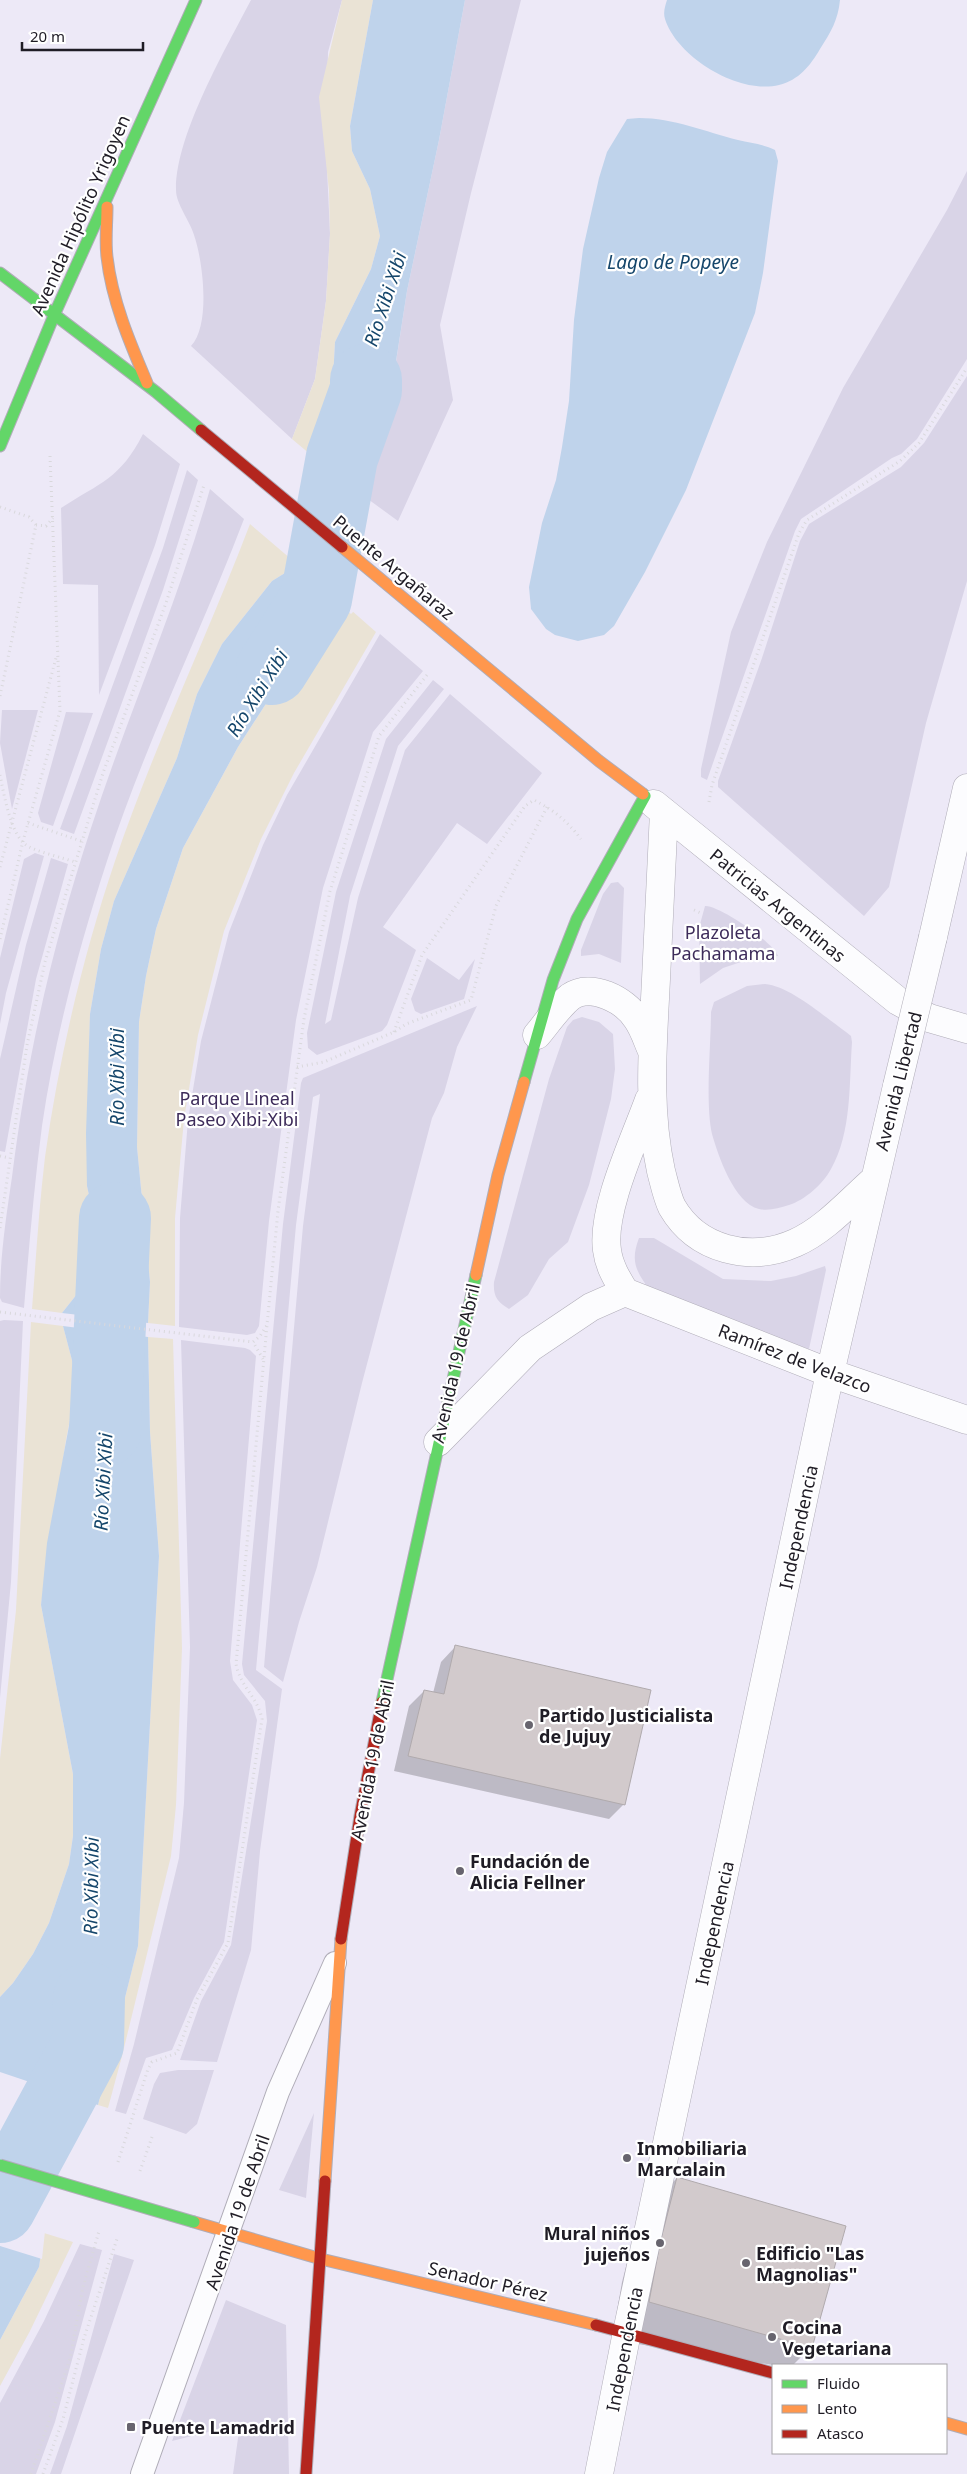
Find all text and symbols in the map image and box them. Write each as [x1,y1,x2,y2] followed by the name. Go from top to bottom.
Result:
[22,20,144,52] scale bar
[30,26,65,46] text: 20 m
[25,111,135,319] street label: Avenida Hipólito Yrigoyen
[357,247,413,350] water label: Río Xibi Xibi
[607,249,739,275] water label: Lago de Popeye
[328,509,460,625] street label: Puente Argañaraz
[220,644,295,741] water label: Río Xibi Xibi
[705,843,851,967] street label: Patricias Argentinas
[671,920,775,965] park label: Plazoleta Pachamama
[869,1009,927,1153] street label: Avenida Libertad
[104,1027,130,1126] water label: Río Xibi Xibi
[176,1086,298,1131] park label: Parque Lineal Paseo Xibi-Xibi
[425,1281,485,1445] street label: Avenida 19 de Abril
[715,1318,875,1398] street label: Ramírez de Velazco
[87,1431,119,1532] water label: Río Xibi Xibi
[773,1463,823,1591] street label: Independencia
[345,1678,399,1842] street label: Avenida 19 de Abril
[539,1703,713,1748] place label: Partido Justicialista de Jujuy
[523,1719,535,1731] marker: Partido Justicialista de Jujuy
[77,1836,105,1935] water label: Río Xibi Xibi
[470,1849,590,1894] place label: Fundación de Alicia Fellner
[689,1859,739,1987] street label: Independencia
[454,1865,466,1877] marker: Fundación de Alicia Fellner
[199,2131,275,2293] street label: Avenida 19 de Abril
[637,2136,747,2181] place label: Inmobiliaria Marcalain
[621,2152,633,2164] marker: Inmobiliaria Marcalain
[544,2221,650,2266] place label: Mural niños jujeños
[654,2237,666,2249] marker: Mural niños jujeños
[756,2241,864,2286] place label: Edificio "Las Magnolias"
[426,2256,550,2306] street label: Senador Pérez
[740,2257,752,2269] marker: Edificio "Las Magnolias"
[600,2285,648,2413] street label: Independencia
[782,2315,892,2360] place label: Cocina Vegetariana
[766,2331,778,2343] marker: Cocina Vegetariana
[772,2364,947,2454] legend
[817,2373,860,2393] text: Fluido
[817,2398,857,2418] text: Lento
[141,2415,295,2439] place label: Puente Lamadrid
[125,2421,137,2433] marker: Puente Lamadrid
[817,2423,864,2443] text: Atasco

